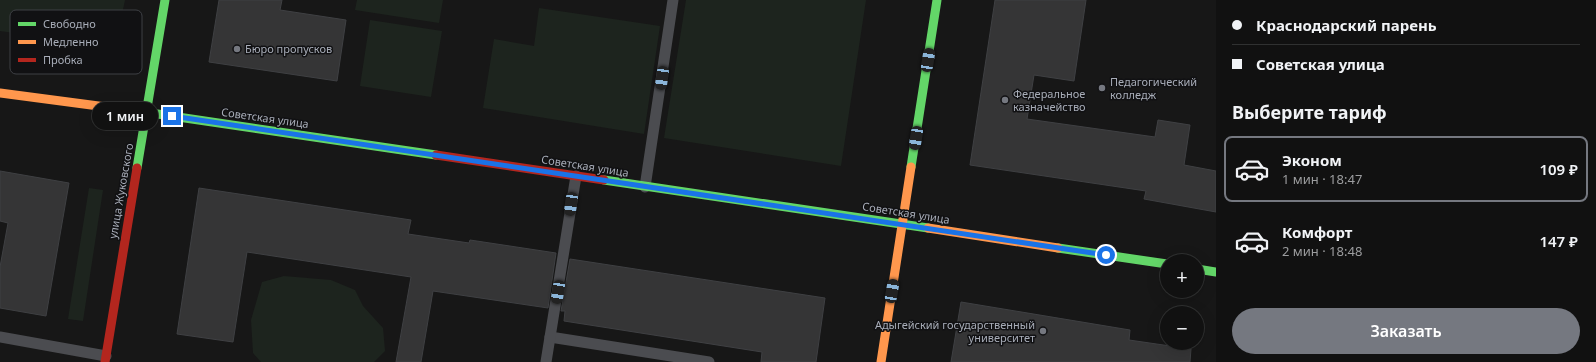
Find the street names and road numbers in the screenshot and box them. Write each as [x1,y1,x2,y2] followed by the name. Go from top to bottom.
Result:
[220,104,310,131] street label: Советская улица
[105,142,136,240] street label: улица Жуковского
[540,151,630,180] street label: Советская улица
[861,198,951,227] street label: Советская улица

